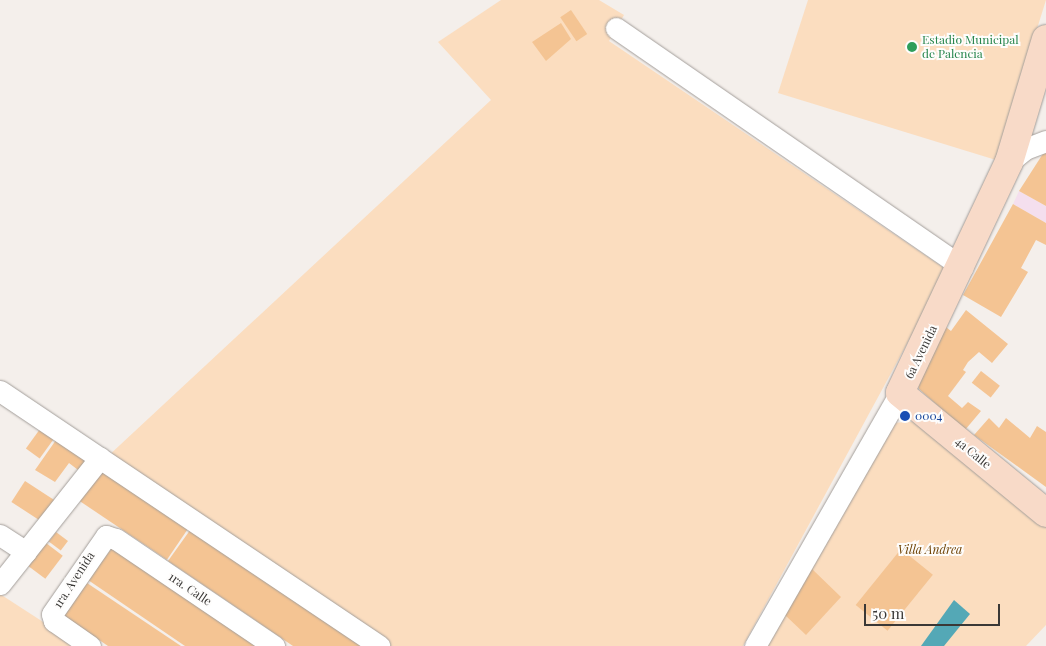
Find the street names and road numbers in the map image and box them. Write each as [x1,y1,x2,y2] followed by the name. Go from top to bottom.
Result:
[902,323,940,381] street label: 6a Avenida
[952,434,994,472] street label: 4a Calle
[50,549,98,611] street label: 1ra. Avenida
[166,569,214,609] street label: 1ra. Calle

